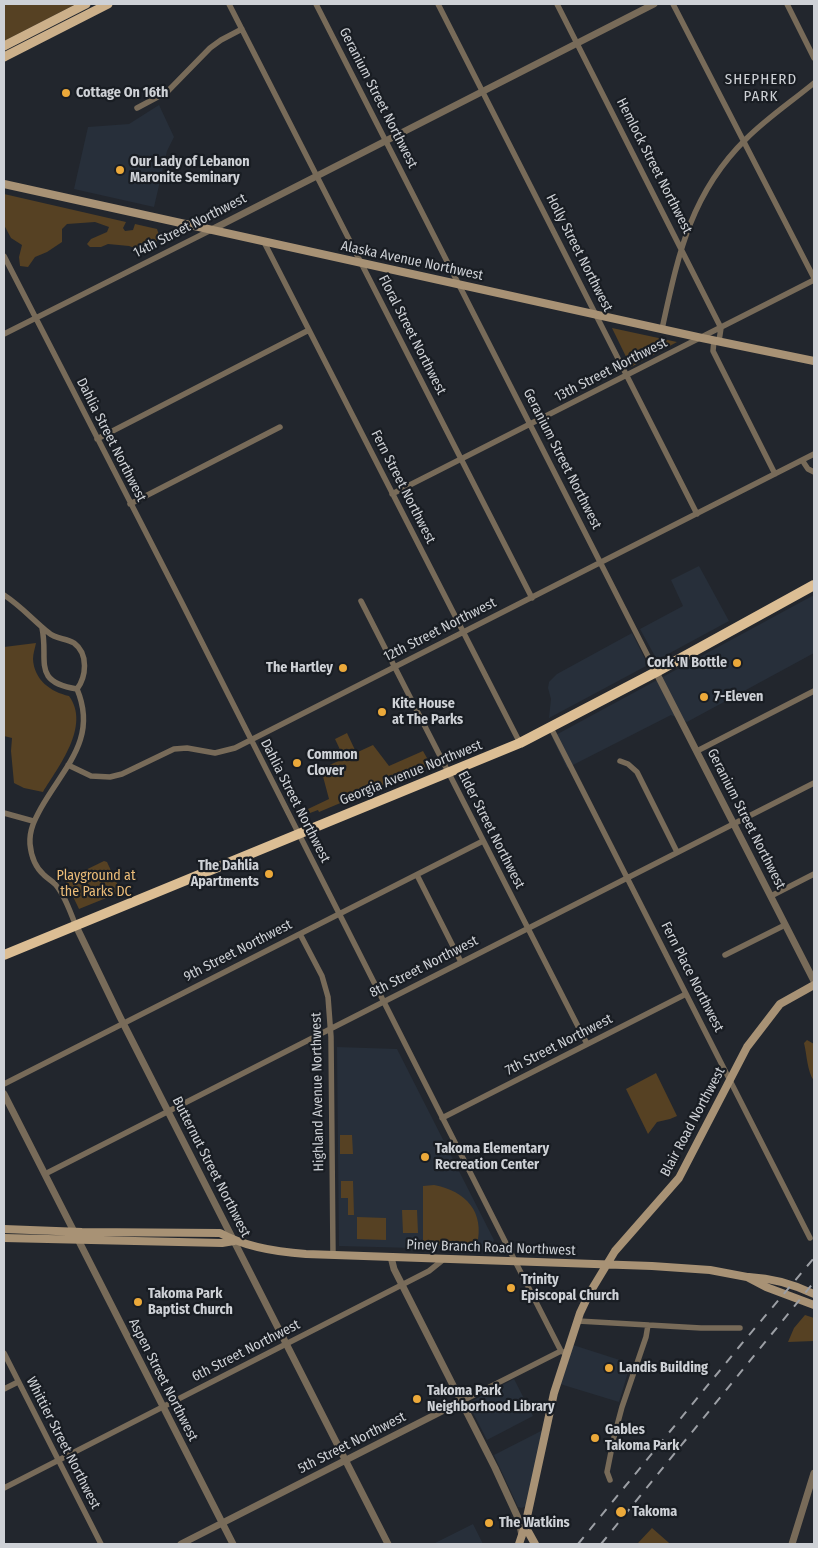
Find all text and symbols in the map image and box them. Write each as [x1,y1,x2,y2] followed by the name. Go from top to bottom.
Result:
[335,25,421,171] street label: Geranium Street Northwest
[724,71,798,106] district label: SHEPHERD PARK
[76,85,168,101] place label: Cottage On 16th
[60,87,72,99] marker: Cottage On 16th
[612,95,696,237] street label: Hemlock Street Northwest
[130,154,250,186] place label: Our Lady of Lebanon Maronite Seminary
[114,164,126,176] marker: Our Lady of Lebanon Maronite Seminary
[131,190,249,262] street label: 14th Street Northwest
[542,191,616,315] street label: Holly Street Northwest
[339,238,485,284] street label: Alaska Avenue Northwest
[375,272,449,398] street label: Floral Street Northwest
[552,334,670,406] street label: 13th Street Northwest
[72,375,150,505] street label: Dahlia Street Northwest
[519,386,605,532] street label: Geranium Street Northwest
[367,427,439,547] street label: Fern Street Northwest
[381,594,499,666] street label: 12th Street Northwest
[647,655,727,671] place label: Cork 'N Bottle
[731,657,743,669] marker: Cork 'N Bottle
[266,660,333,676] place label: The Hartley
[337,662,349,674] marker: The Hartley
[714,689,763,705] place label: 7-Eleven
[698,691,710,703] marker: 7-Eleven
[392,696,463,729] place label: Kite House at The Parks
[376,706,388,718] marker: Kite House at The Parks
[256,736,334,866] street label: Dahlia Street Northwest
[337,737,485,809] street label: Georgia Avenue Northwest
[703,746,789,892] street label: Geranium Street Northwest
[307,747,358,780] place label: Common Clover
[291,757,303,769] marker: Common Clover
[454,768,528,892] street label: Elder Street Northwest
[191,858,259,890] place label: The Dahlia Apartments
[56,868,136,900] park label: Playground at the Parks DC
[263,868,275,880] marker: The Dahlia Apartments
[181,916,295,986] street label: 9th Street Northwest
[657,919,727,1035] street label: Fern Place Northwest
[367,932,481,1002] street label: 8th Street Northwest
[503,1011,615,1079] street label: 7th Street Northwest
[308,1012,328,1172] street label: Highland Avenue Northwest
[657,1064,729,1180] street label: Blair Road Northwest
[168,1094,254,1240] street label: Butternut Street Northwest
[435,1141,549,1174] place label: Takoma Elementary Recreation Center
[419,1151,431,1163] marker: Takoma Elementary Recreation Center
[406,1237,576,1259] street label: Piney Branch Road Northwest
[521,1272,619,1304] place label: Trinity Episcopal Church
[505,1282,517,1294] marker: Trinity Episcopal Church
[148,1286,233,1318] place label: Takoma Park Baptist Church
[132,1296,144,1308] marker: Takoma Park Baptist Church
[125,1316,201,1444] street label: Aspen Street Northwest
[189,1316,303,1386] street label: 6th Street Northwest
[619,1360,708,1376] place label: Landis Building
[603,1362,615,1374] marker: Landis Building
[22,1374,104,1512] street label: Whittier Street Northwest
[427,1383,555,1415] place label: Takoma Park Neighborhood Library
[411,1393,423,1405] marker: Takoma Park Neighborhood Library
[295,1409,409,1477] street label: 5th Street Northwest
[605,1422,679,1454] place label: Gables Takoma Park
[589,1432,601,1444] marker: Gables Takoma Park
[632,1504,677,1520] place label: Takoma
[614,1505,628,1519] marker: Takoma
[499,1515,570,1531] place label: The Watkins
[483,1517,495,1529] marker: The Watkins

